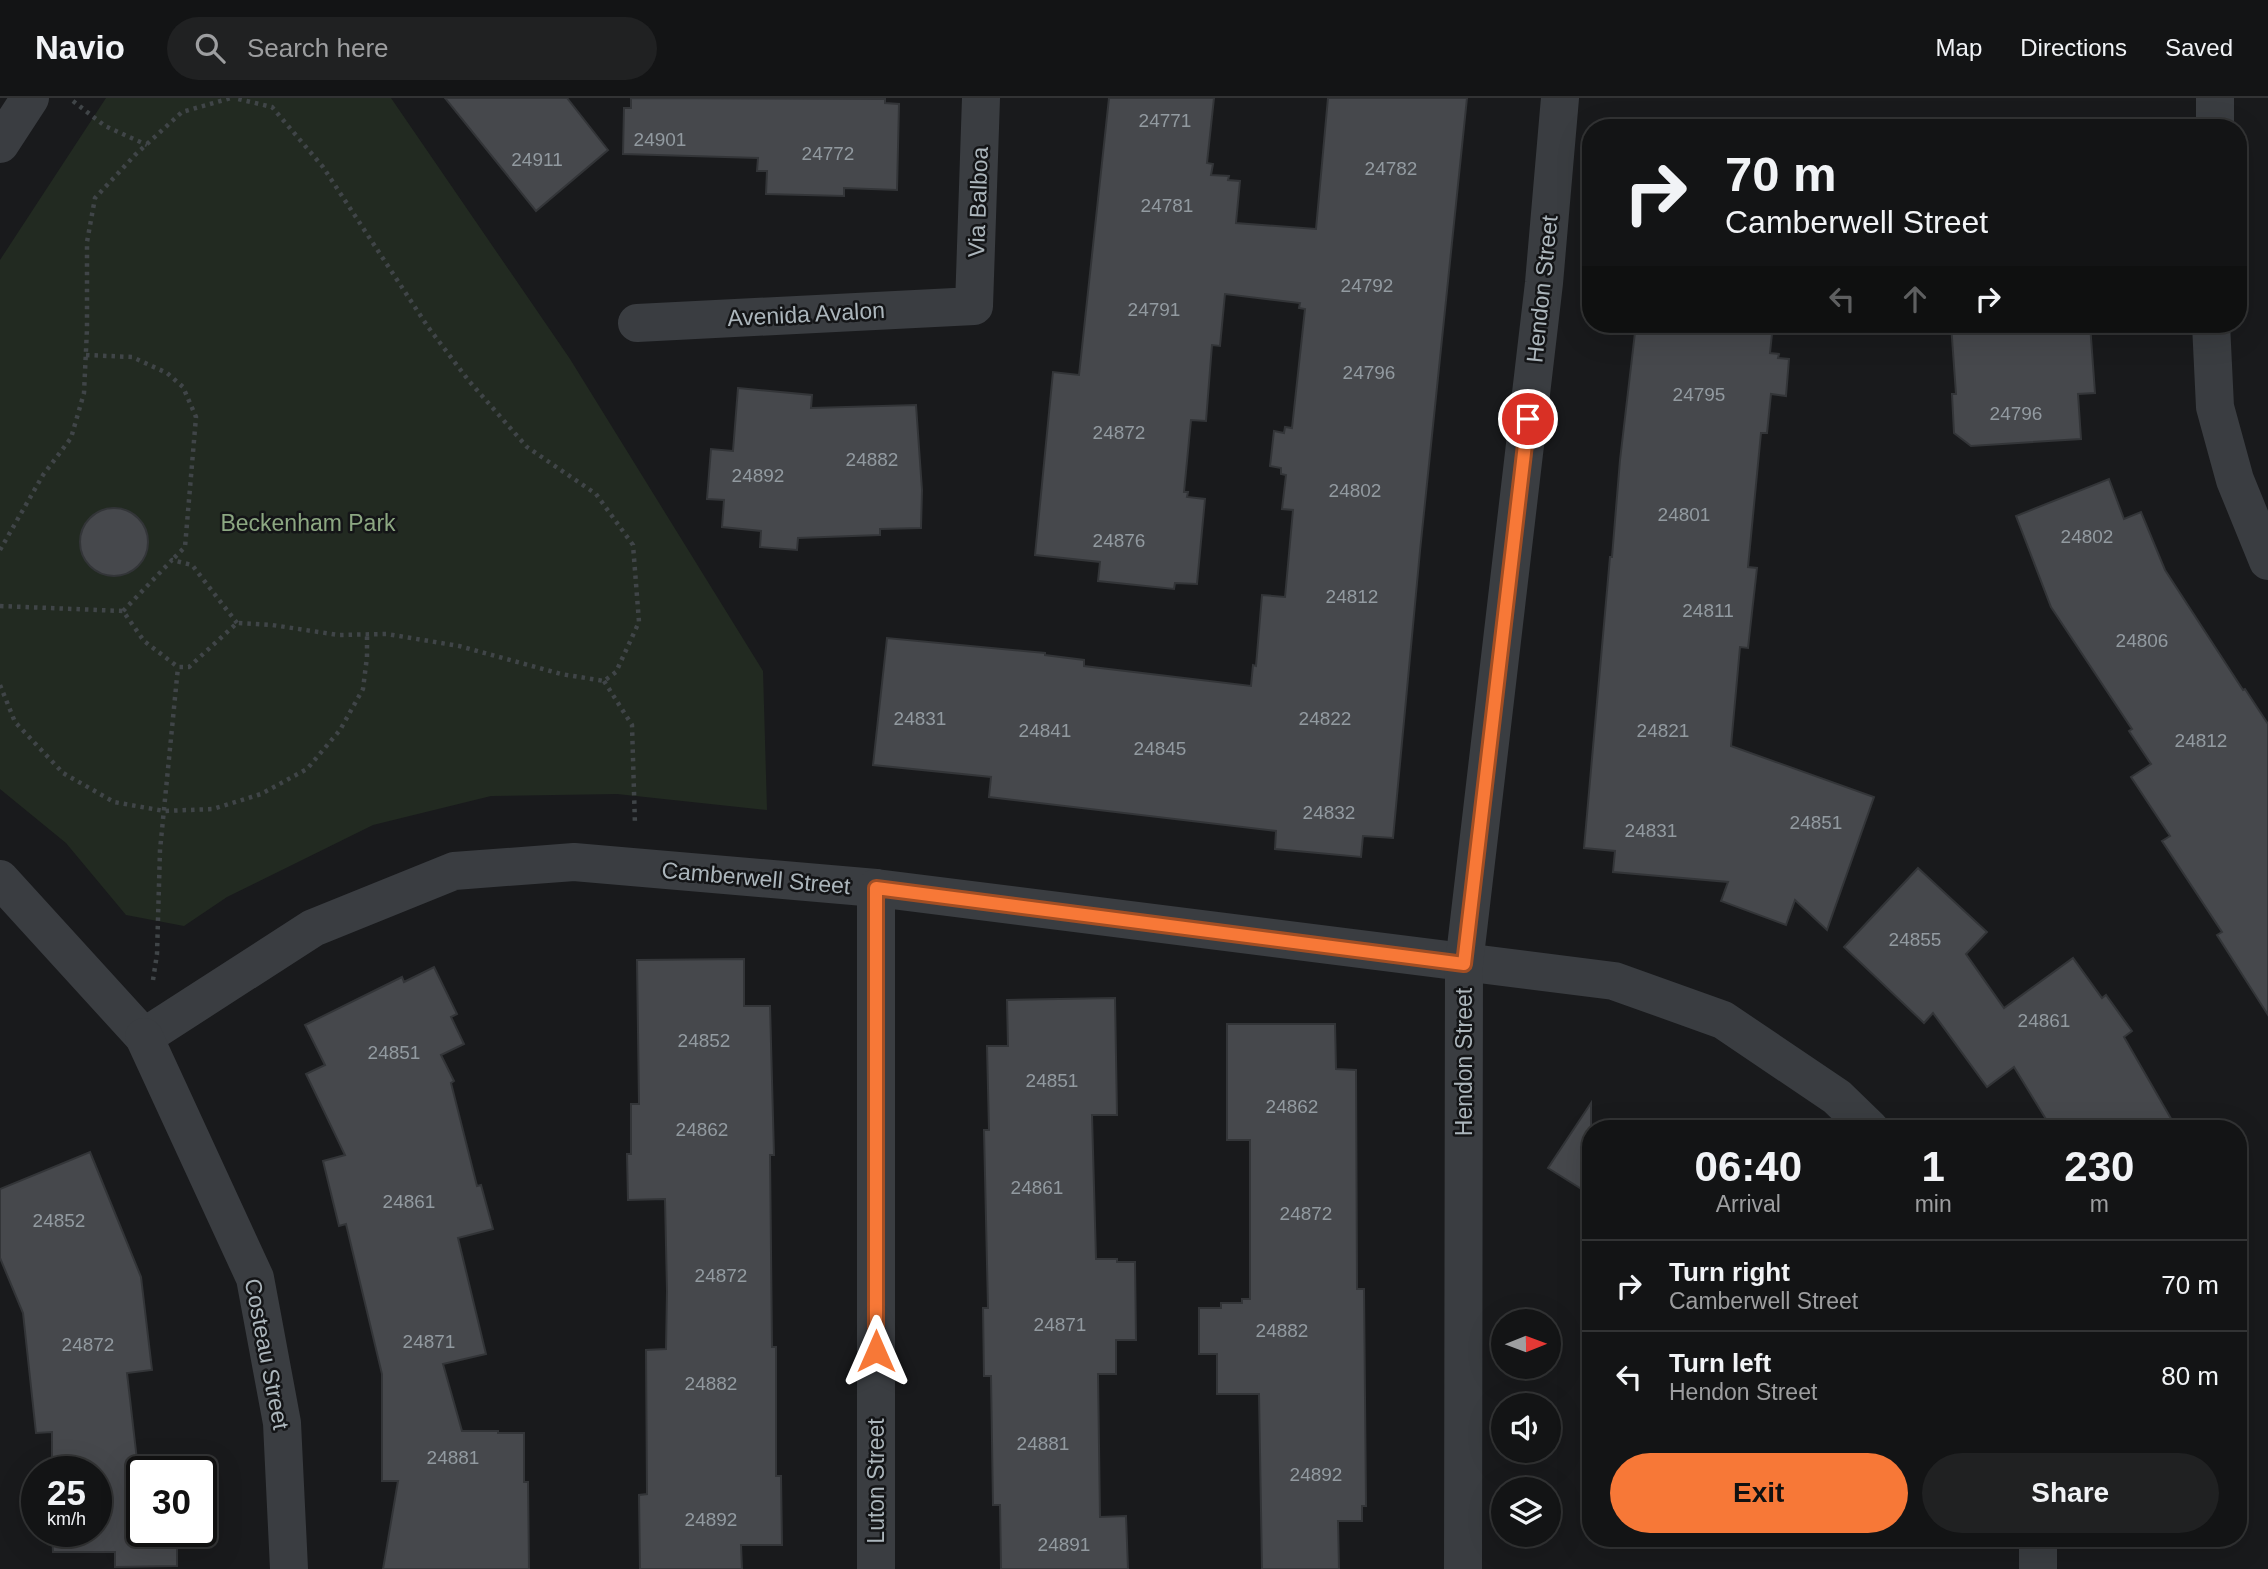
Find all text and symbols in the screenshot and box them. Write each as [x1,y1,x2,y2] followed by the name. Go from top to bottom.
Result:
[167,17,657,80] search box
[35,29,125,66] text: Navio
[191,29,229,67] icon: search
[247,33,389,63] text: Search here
[1936,34,1982,61] text: Map
[2020,34,2127,61] text: Directions
[2165,34,2233,61] text: Saved
[1139,110,1191,131] house number: 24771
[634,129,686,150] house number: 24901
[802,143,854,164] house number: 24772
[963,146,993,258] street label: Via Balboa
[1610,147,1701,238] icon: right
[1725,147,1837,201] text: 70 m
[511,149,563,170] house number: 24911
[1365,158,1417,179] house number: 24782
[1141,195,1193,216] house number: 24781
[1725,204,1988,240] text: Camberwell Street
[1521,213,1563,364] street label: Hendon Street
[1341,275,1393,296] house number: 24792
[1823,280,1861,318] icon: left
[1896,280,1934,318] icon: ahead
[1969,280,2007,318] icon: right
[727,297,885,331] street label: Avenida Avalon
[1128,299,1180,320] house number: 24791
[1343,362,1395,383] house number: 24796
[1673,384,1725,405] house number: 24795
[1498,389,1558,449] pin
[1509,400,1547,438] icon: arrive
[1990,403,2042,424] house number: 24796
[1093,422,1145,443] house number: 24872
[846,449,898,470] house number: 24882
[732,465,784,486] house number: 24892
[1329,480,1381,501] house number: 24802
[1658,504,1710,525] house number: 24801
[220,510,396,536] park label: Beckenham Park
[2061,526,2113,547] house number: 24802
[1093,530,1145,551] house number: 24876
[1326,586,1378,607] house number: 24812
[1682,600,1734,621] house number: 24811
[2116,630,2168,651] house number: 24806
[894,708,946,729] house number: 24831
[1299,708,1351,729] house number: 24822
[1019,720,1071,741] house number: 24841
[1637,720,1689,741] house number: 24821
[2175,730,2227,751] house number: 24812
[1134,738,1186,759] house number: 24845
[1303,802,1355,823] house number: 24832
[1790,812,1842,833] house number: 24851
[1625,820,1677,841] house number: 24831
[661,857,852,899] street label: Camberwell Street
[1889,929,1941,950] house number: 24855
[1451,987,1477,1136] street label: Hendon Street
[2018,1010,2070,1031] house number: 24861
[678,1030,730,1051] house number: 24852
[368,1042,420,1063] house number: 24851
[1026,1070,1078,1091] house number: 24851
[1266,1096,1318,1117] house number: 24862
[676,1119,728,1140] house number: 24862
[1695,1143,1802,1190] text: 06:40
[1921,1143,1945,1190] text: 1
[2064,1143,2134,1190] text: 230
[1011,1177,1063,1198] house number: 24861
[383,1191,435,1212] house number: 24861
[1716,1191,1781,1217] text: Arrival
[1915,1191,1952,1217] text: min
[2090,1191,2109,1217] text: m
[1280,1203,1332,1224] house number: 24872
[33,1210,85,1231] house number: 24852
[1669,1257,1790,1287] text: Turn right
[695,1265,747,1286] house number: 24872
[1610,1267,1648,1305] icon: right
[2161,1270,2219,1300] text: 70 m
[240,1276,295,1432] street label: Costeau Street
[1669,1288,1858,1314] text: Camberwell Street
[1491,1309,1561,1379] north arrow
[1491,1309,1561,1547] map controls
[839,1314,913,1388] position arrow
[1034,1314,1086,1335] house number: 24871
[1256,1320,1308,1341] house number: 24882
[403,1331,455,1352] house number: 24871
[62,1334,114,1355] house number: 24872
[1669,1348,1771,1378] text: Turn left
[1610,1358,1648,1396] icon: left
[2161,1361,2219,1391] text: 80 m
[685,1373,737,1394] house number: 24882
[1669,1379,1817,1405] text: Hendon Street
[1491,1393,1561,1463] button: sound
[863,1418,889,1544] street label: Luton Street
[1017,1433,1069,1454] house number: 24881
[427,1447,479,1468] house number: 24881
[1610,1453,1908,1533] button: Exit
[1922,1453,2219,1533] button: Share
[126,1456,217,1547] speed limit sign: 30
[1290,1464,1342,1485] house number: 24892
[47,1473,86,1512] text: 25
[1491,1477,1561,1547] button: layers
[47,1509,86,1529] text: km/h
[685,1509,737,1530] house number: 24892
[1038,1534,1090,1555] house number: 24891

